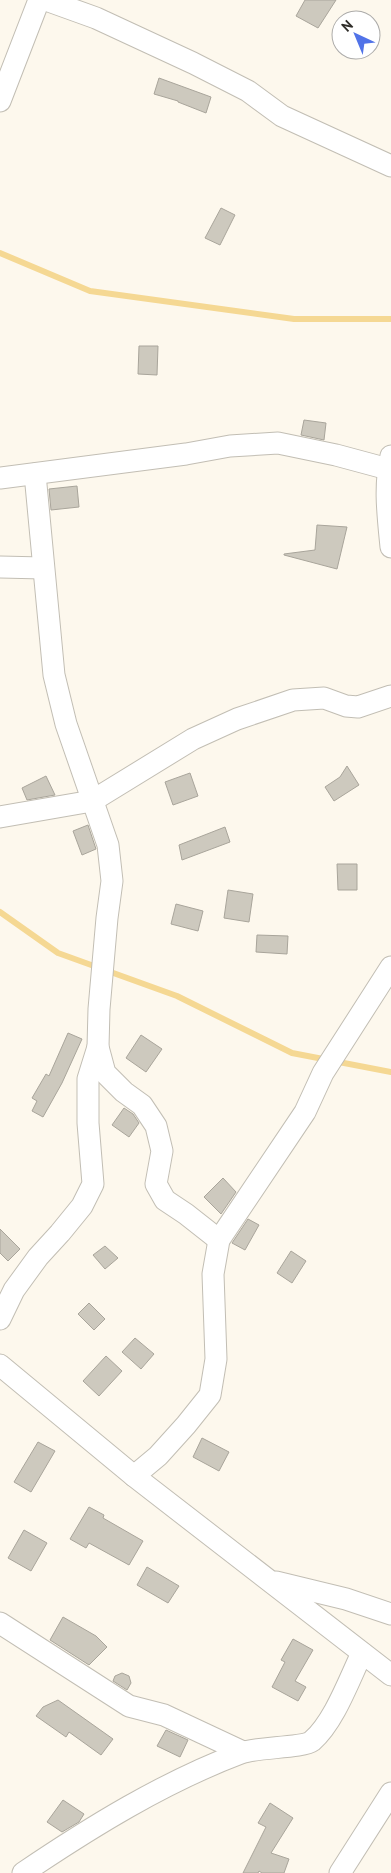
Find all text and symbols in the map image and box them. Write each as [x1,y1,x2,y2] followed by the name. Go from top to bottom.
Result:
[331,10,381,60] north arrow
[337,16,357,35] text: N

